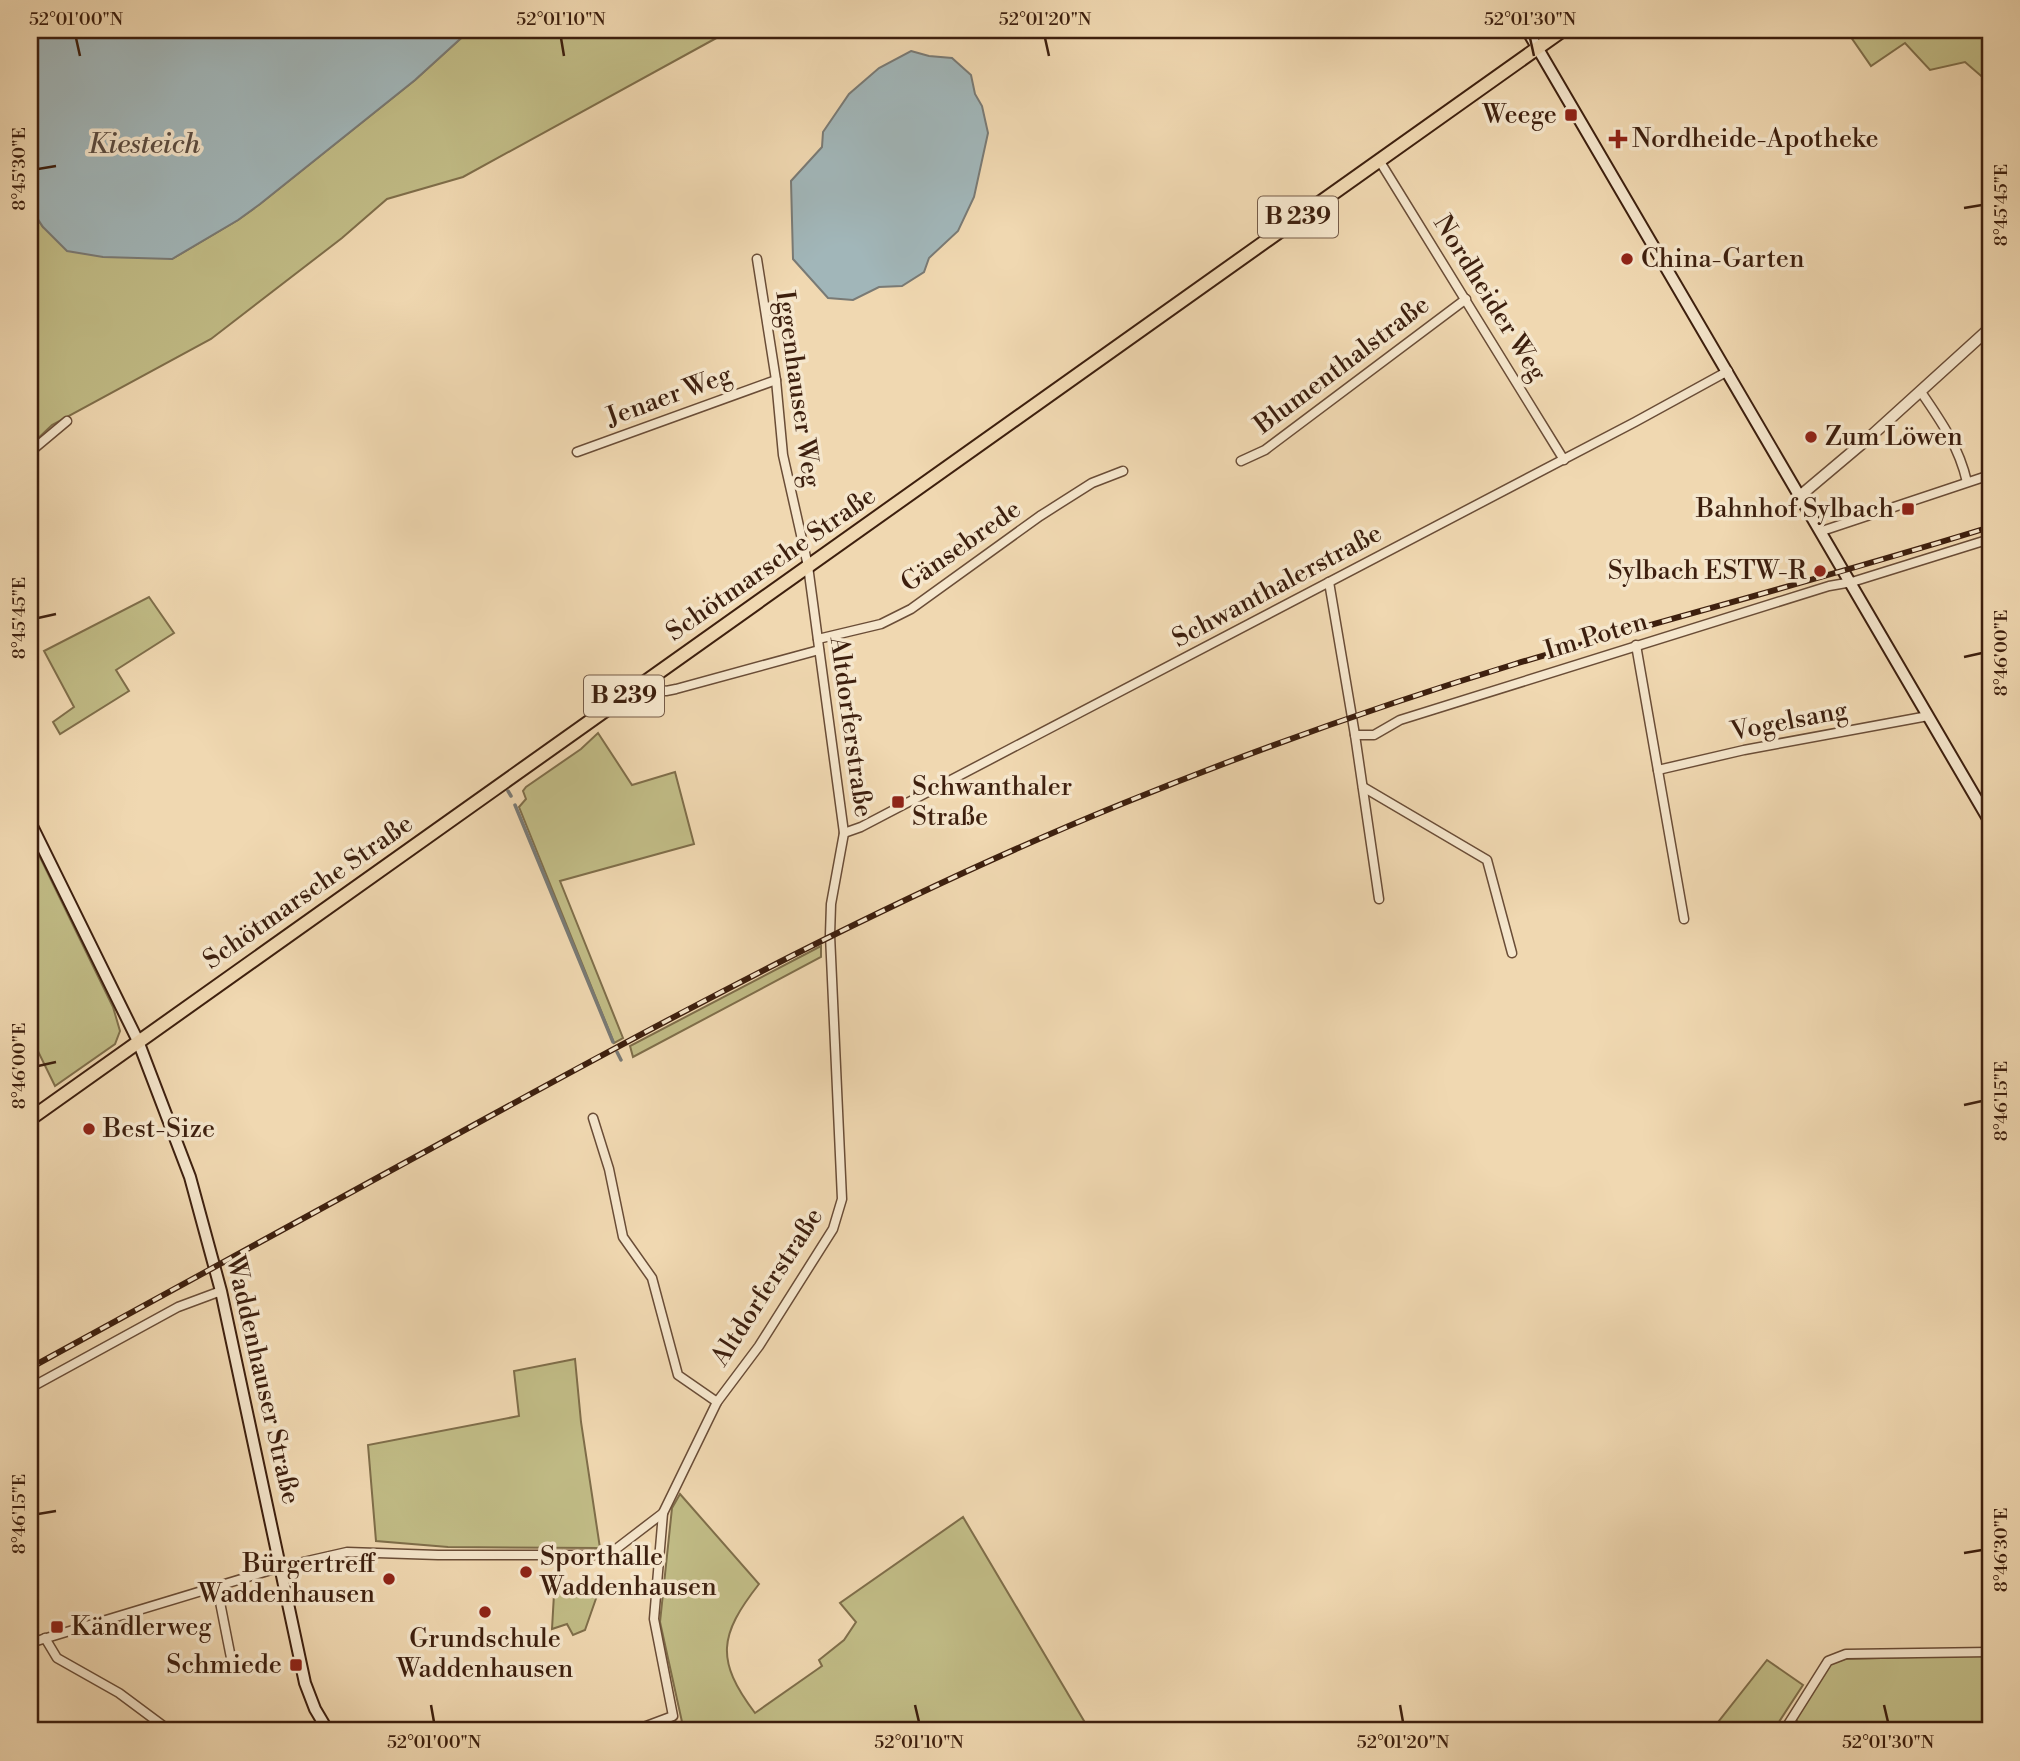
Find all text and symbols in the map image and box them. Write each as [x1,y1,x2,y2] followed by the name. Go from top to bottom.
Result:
[29,8,124,31] text: 52°01'00"N
[516,8,606,31] text: 52°01'10"N
[999,8,1092,31] text: 52°01'20"N
[1484,8,1577,31] text: 52°01'30"N
[1482,99,1557,131] place label: Weege
[1563,107,1579,123] marker: Weege
[1632,123,1879,155] place label: Nordheide-Apotheke
[8,127,31,211] text: 8°45'30"E
[88,127,200,162] water label: Kiesteich
[1610,131,1626,147] marker: Nordheide-Apotheke
[1990,164,2013,246] text: 8°45'45"E
[1258,196,1338,238] road number: B 239
[1426,209,1554,387] street label: Nordheider Weg
[1641,243,1804,275] place label: China-Garten
[1619,251,1635,267] marker: China-Garten
[768,289,828,490] street label: Iggenhauser Weg
[1247,289,1436,442] street label: Blumenthalstraße
[601,358,737,434] street label: Jenaer Weg
[1825,421,1963,453] place label: Zum Löwen
[1803,429,1819,445] marker: Zum Löwen
[660,480,882,648] street label: Schötmarsche Straße
[895,493,1027,599] street label: Gänsebrede
[1695,493,1894,525] place label: Bahnhof Sylbach
[1900,501,1916,517] marker: Bahnhof Sylbach
[1167,517,1387,655] street label: Schwanthalerstraße
[1608,555,1807,587] place label: Sylbach ESTW-R
[1812,563,1828,579] marker: Sylbach ESTW-R
[8,577,31,659] text: 8°45'45"E
[1541,605,1651,667] street label: Im Poten
[1990,610,2013,696] text: 8°46'00"E
[822,634,880,819] street label: Altdorferstraße
[584,676,664,716] road number: B 239
[1727,694,1851,748] street label: Vogelsang
[912,771,1072,833] place label: Schwanthaler Straße
[890,794,906,810] marker: Schwanthaler Straße
[197,808,419,976] street label: Schötmarsche Straße
[8,1023,31,1109] text: 8°46'00"E
[1990,1061,2013,1141] text: 8°46'15"E
[102,1113,215,1145] place label: Best-Size
[81,1121,97,1137] marker: Best-Size
[703,1202,830,1373] street label: Altdorferstraße
[219,1252,307,1507] street label: Waddenhauser Straße
[8,1474,31,1554] text: 8°46'15"E
[1990,1508,2013,1592] text: 8°46'30"E
[539,1541,717,1603] place label: Sporthalle Waddenhausen
[197,1548,376,1610] place label: Bürgertreff Waddenhausen
[518,1564,534,1580] marker: Sporthalle Waddenhausen
[381,1571,397,1587] marker: Bürgertreff Waddenhausen
[477,1604,493,1620] marker: Grundschule Waddenhausen
[71,1611,212,1643] place label: Kändlerweg
[49,1619,65,1635] marker: Kändlerweg
[396,1623,573,1685] place label: Grundschule Waddenhausen
[166,1649,282,1681] place label: Schmiede
[288,1657,304,1673] marker: Schmiede
[387,1731,482,1754] text: 52°01'00"N
[874,1731,964,1754] text: 52°01'10"N
[1357,1731,1450,1754] text: 52°01'20"N
[1842,1731,1935,1754] text: 52°01'30"N

